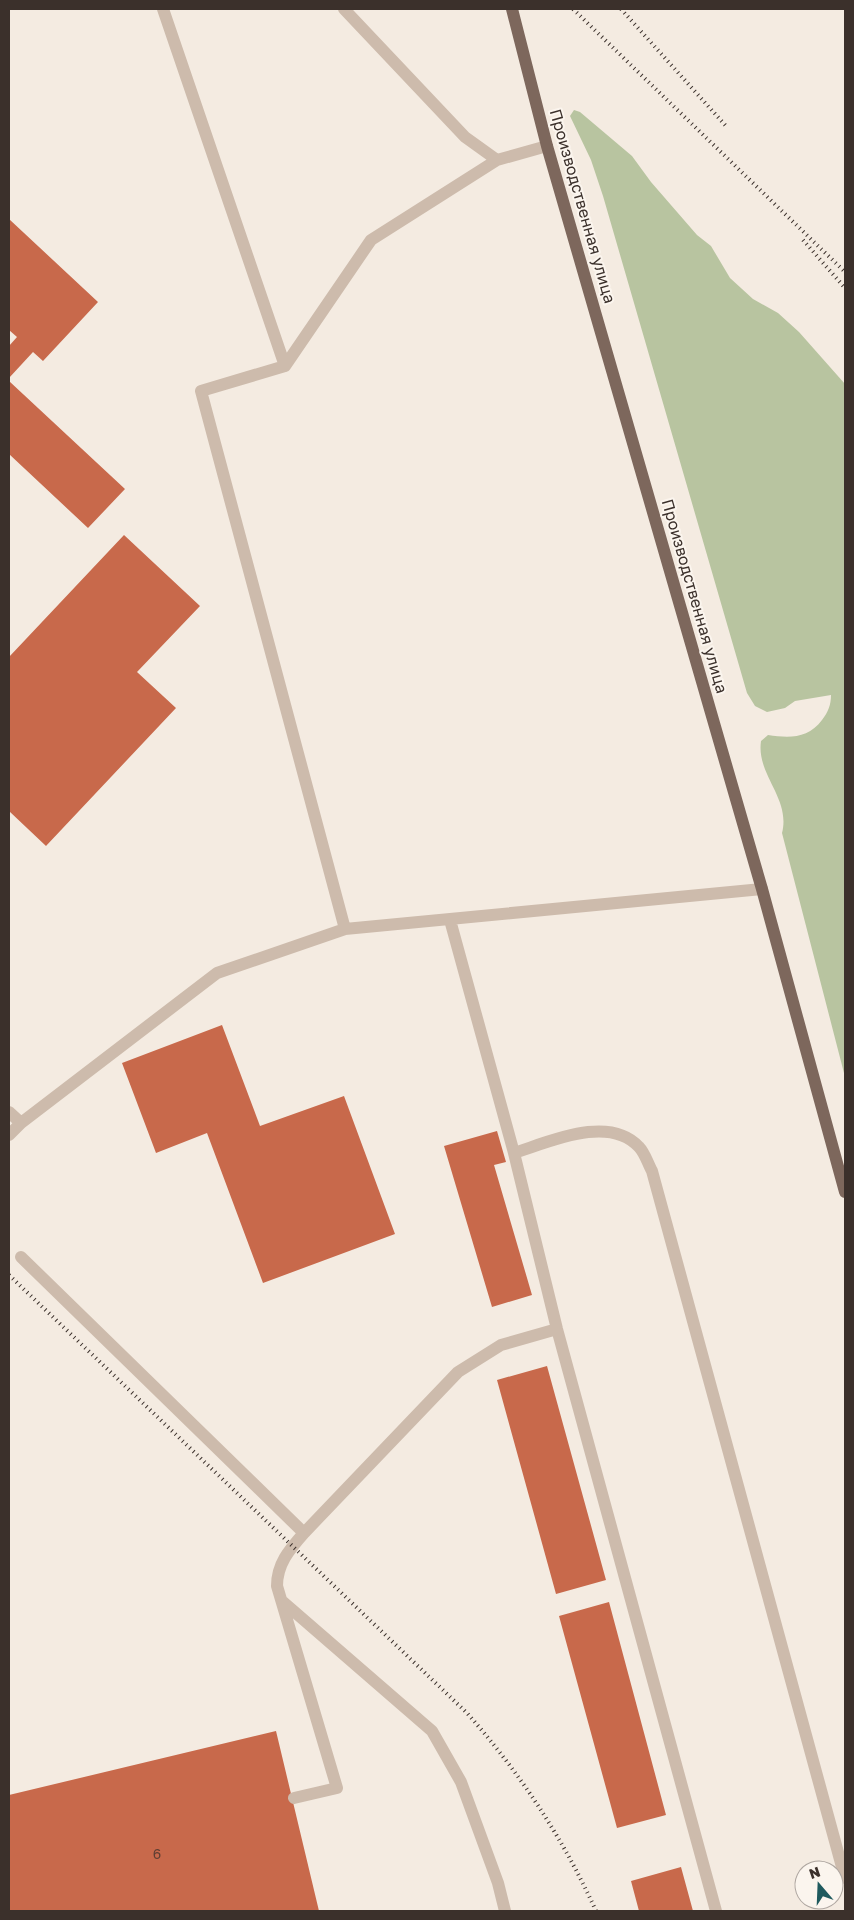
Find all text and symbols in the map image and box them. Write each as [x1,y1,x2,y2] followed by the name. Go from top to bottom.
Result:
[546,107,620,305] street label: Производственная улица
[658,497,732,695] street label: Производственная улица
[153,1845,161,1862] house number: 6
[794,1860,844,1910] north arrow
[807,1862,822,1882] text: N

